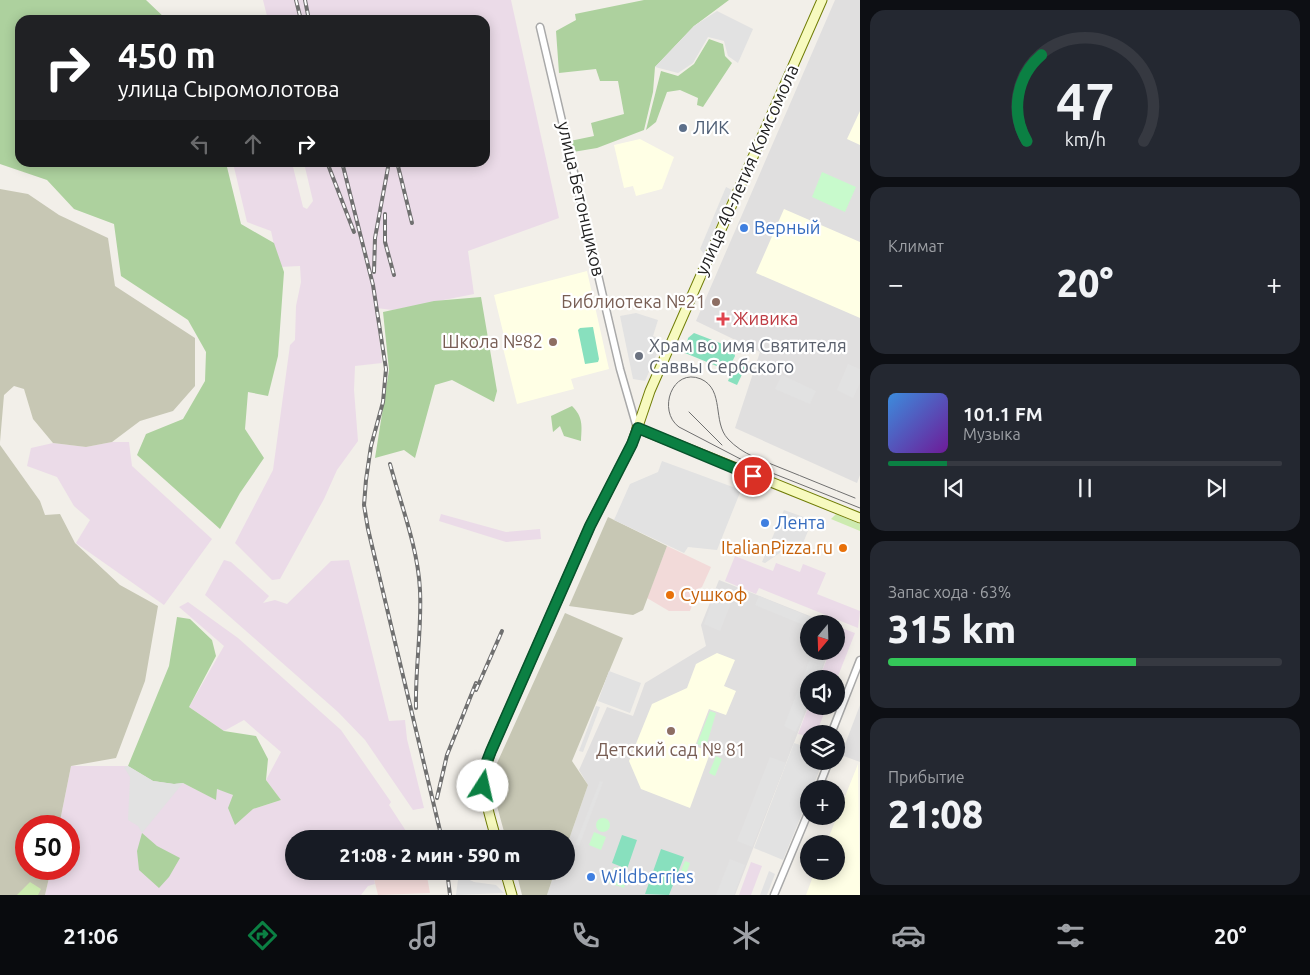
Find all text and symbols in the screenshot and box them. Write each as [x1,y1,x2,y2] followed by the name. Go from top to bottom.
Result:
[35,35,100,100] icon: right
[118,35,216,75] text: 450 m
[690,61,802,278] street label: улица 40-летия Комсомола
[1056,72,1114,130] text: 47
[118,76,340,101] text: улица Сыромолотова
[693,117,729,137] place label: ЛИК
[554,119,610,278] street label: улица Бетонщиков
[677,122,689,134] marker: ЛИК
[1064,129,1106,149] text: km/h
[186,130,214,158] icon: left
[239,130,267,158] icon: ahead
[292,130,320,158] icon: right
[754,217,820,237] place label: Верный
[738,222,750,234] marker: Верный
[888,237,944,255] text: Климат
[1057,262,1113,304] text: 20°
[888,268,904,299] text: −
[1266,268,1282,299] text: +
[561,291,706,311] place label: Библиотека №21
[710,296,722,308] marker: Библиотека №21
[733,308,798,328] place label: Живика
[717,313,729,325] marker: Живика
[442,331,543,351] place label: Школа №82
[649,335,847,376] place label: Храм во имя Святителя Саввы Сербского
[547,336,559,348] marker: Школа №82
[633,350,645,362] marker: Храм во имя Святителя Саввы Сербского
[963,403,1043,425] text: 101.1 FM
[963,425,1021,443] text: Музыка
[732,455,774,497] pin
[739,462,767,490] icon: arrive
[940,474,968,502] icon: previous
[1071,474,1099,502] icon: pause
[1202,474,1230,502] icon: next
[775,512,825,532] place label: Лента
[759,517,771,529] marker: Лента
[721,537,833,557] place label: ItalianPizza.ru
[837,542,849,554] marker: ItalianPizza.ru
[888,583,1011,601] text: Запас хода · 63%
[680,584,747,604] place label: Сушкоф
[664,589,676,601] marker: Сушкоф
[888,608,1016,650] text: 315 km
[800,615,845,660] north arrow
[800,615,845,880] map controls
[800,670,845,715] button: sound
[665,725,677,737] marker: Детский сад № 81
[800,725,845,770] button: layers
[596,739,746,759] place label: Детский сад № 81
[456,759,508,811] position arrow
[888,768,965,786] text: Прибытие
[800,780,845,825] button: +
[888,793,983,835] text: 21:08
[15,815,80,880] speed limit sign: 50
[800,835,845,880] button: −
[340,844,520,866] text: 21:08 · 2 мин · 590 m
[601,866,694,886] place label: Wildberries
[585,871,597,883] marker: Wildberries
[245,918,280,953] icon: directions
[406,918,441,953] icon: music
[568,918,603,953] icon: phone
[729,918,764,953] icon: climate
[891,918,926,953] icon: car
[1053,918,1088,953] icon: filters
[63,923,118,948] text: 21:06
[1214,923,1247,948] text: 20°

